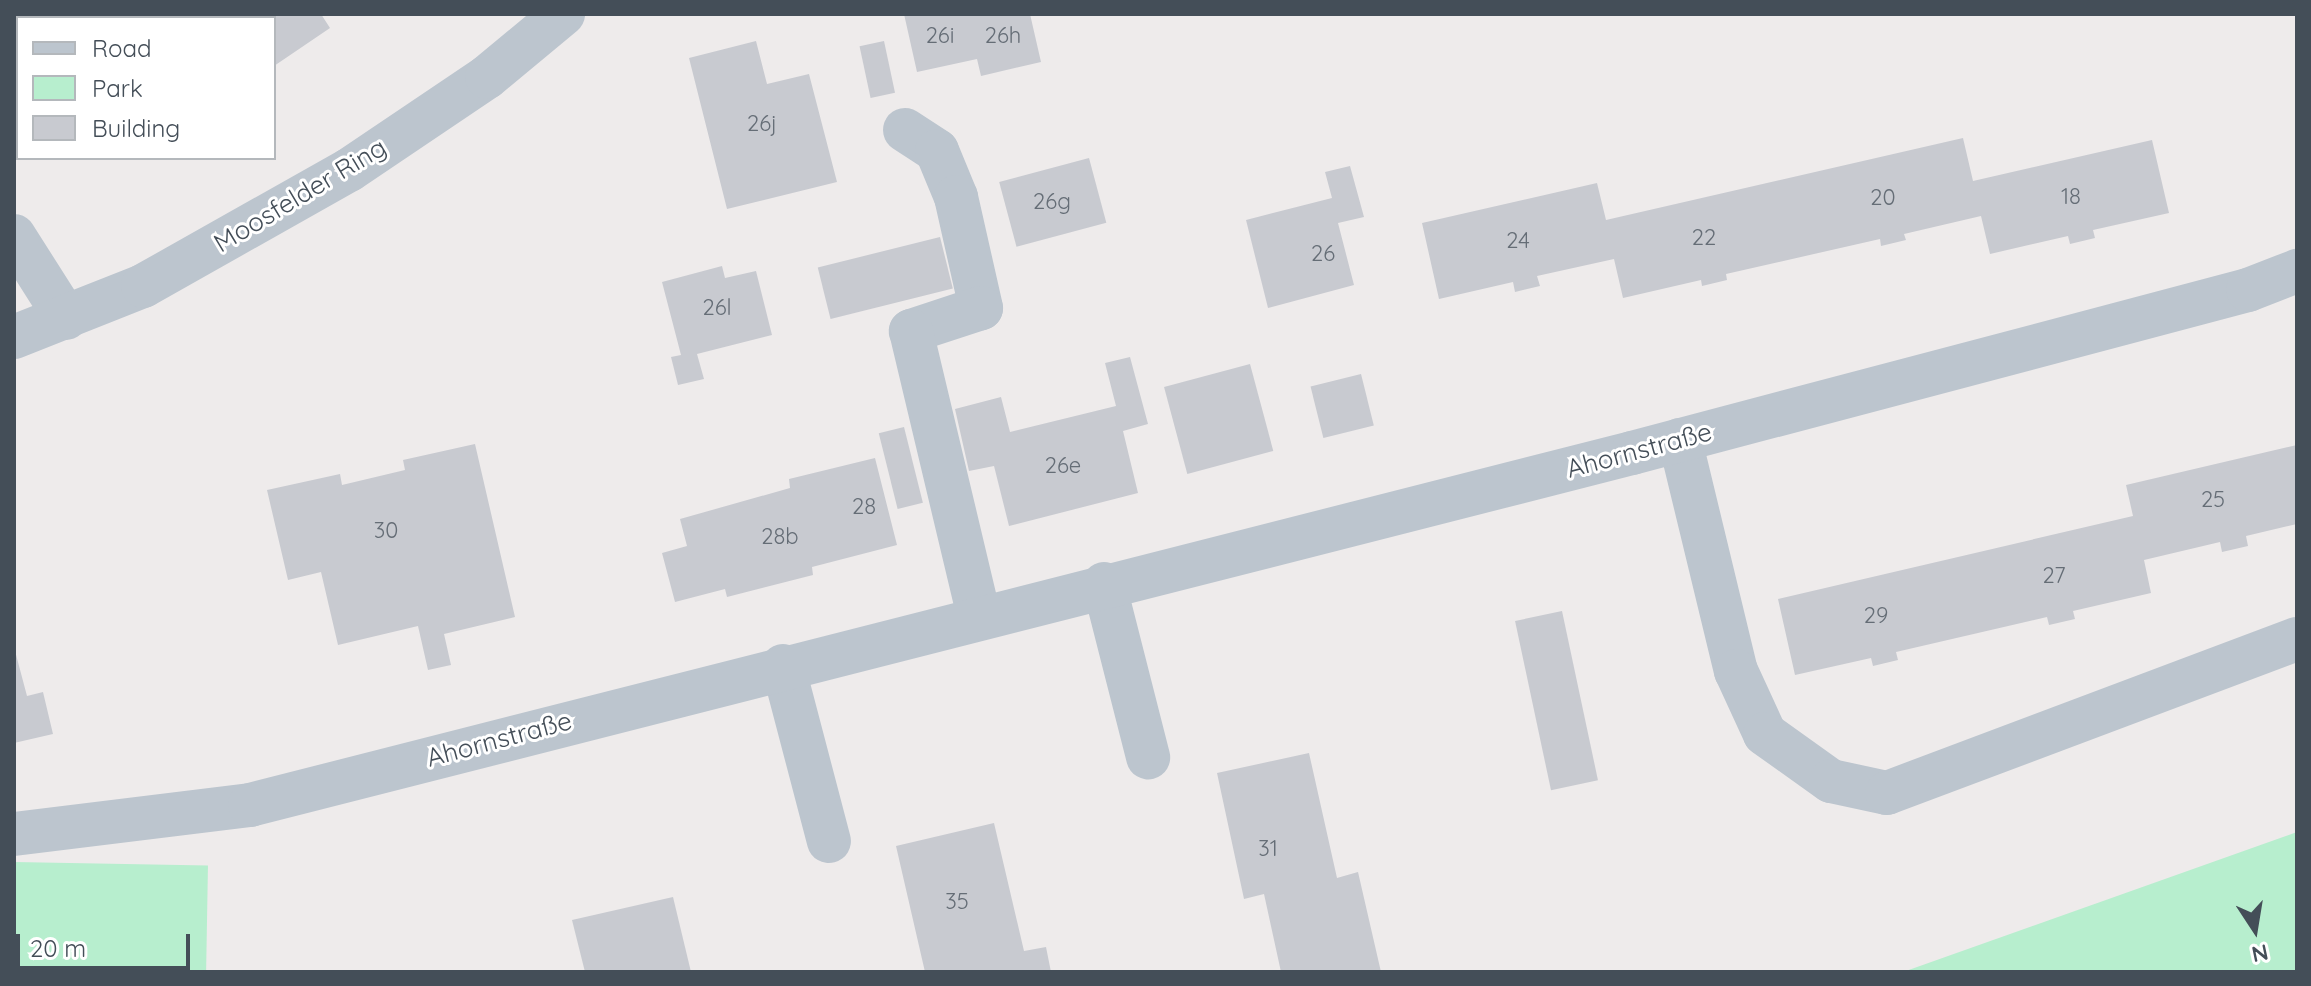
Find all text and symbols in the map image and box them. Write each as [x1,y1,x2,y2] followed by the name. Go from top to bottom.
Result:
[16,16,276,160] legend
[926,23,954,49] house number: 26i
[985,23,1021,49] house number: 26h
[92,33,152,63] text: Road
[92,73,143,103] text: Park
[747,111,777,137] house number: 26j
[92,113,180,143] text: Building
[208,131,392,259] street label: Moosfelder Ring
[2061,184,2081,210] house number: 18
[1870,185,1896,211] house number: 20
[1033,189,1071,215] house number: 26g
[1692,225,1716,251] house number: 22
[1506,228,1530,254] house number: 24
[1311,241,1335,267] house number: 26
[702,295,732,321] house number: 26l
[1563,416,1715,484] street label: Ahornstraße
[1045,453,1081,479] house number: 26e
[2201,487,2225,513] house number: 25
[852,494,876,520] house number: 28
[374,518,398,544] house number: 30
[761,524,799,550] house number: 28b
[2042,563,2066,589] house number: 27
[1864,603,1888,629] house number: 29
[423,705,575,773] street label: Ahornstraße
[1258,836,1278,862] house number: 31
[945,889,969,915] house number: 35
[2215,890,2295,970] north arrow
[20,918,194,968] scale bar
[30,933,86,963] text: 20 m
[2249,938,2271,969] text: N

